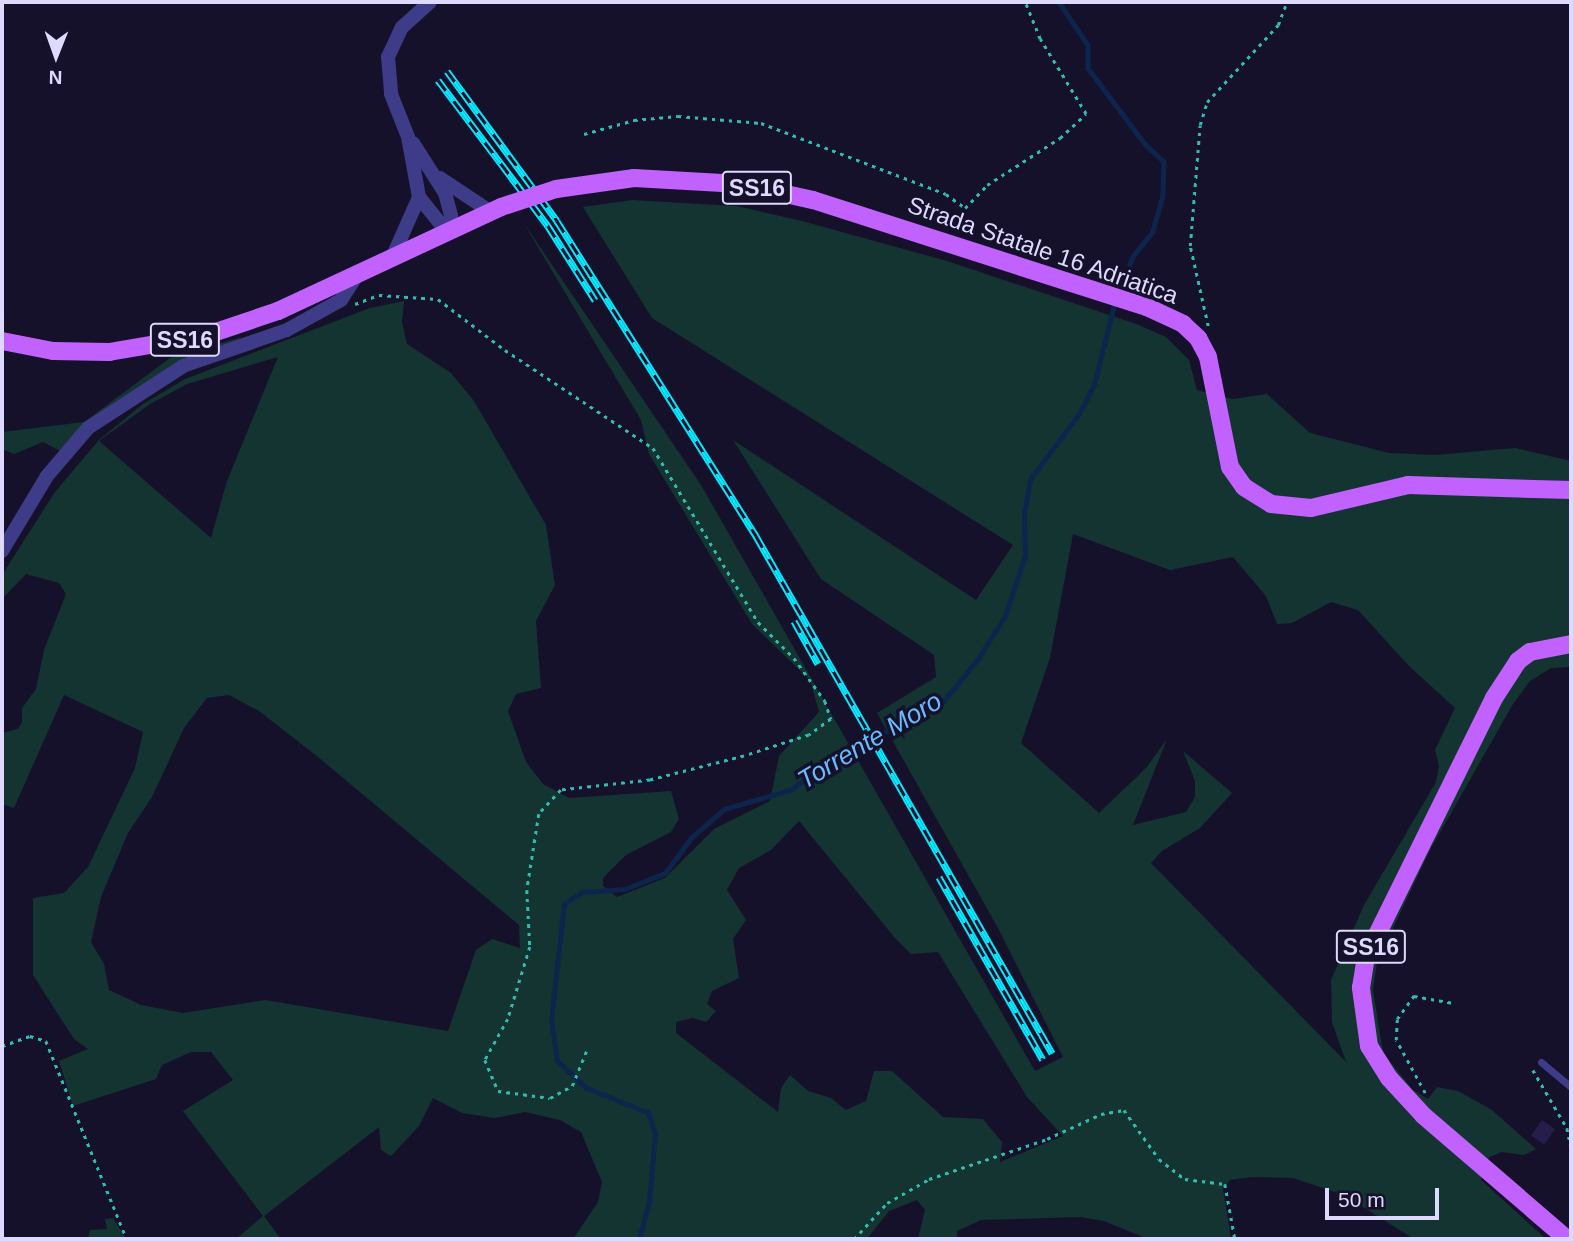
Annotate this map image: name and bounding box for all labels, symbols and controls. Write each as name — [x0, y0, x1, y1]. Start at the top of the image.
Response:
north arrow — [21, 21, 91, 91]
text: N — [49, 67, 63, 88]
road number: SS16 — [720, 168, 794, 208]
street label: Strada Statale 16 Adriatica — [903, 190, 1183, 310]
road number: SS16 — [148, 320, 222, 360]
water label: Torrente Moro — [792, 686, 948, 796]
road number: SS16 — [1334, 928, 1408, 966]
scale bar — [1328, 1174, 1442, 1218]
text: 50 m — [1338, 1188, 1385, 1211]

